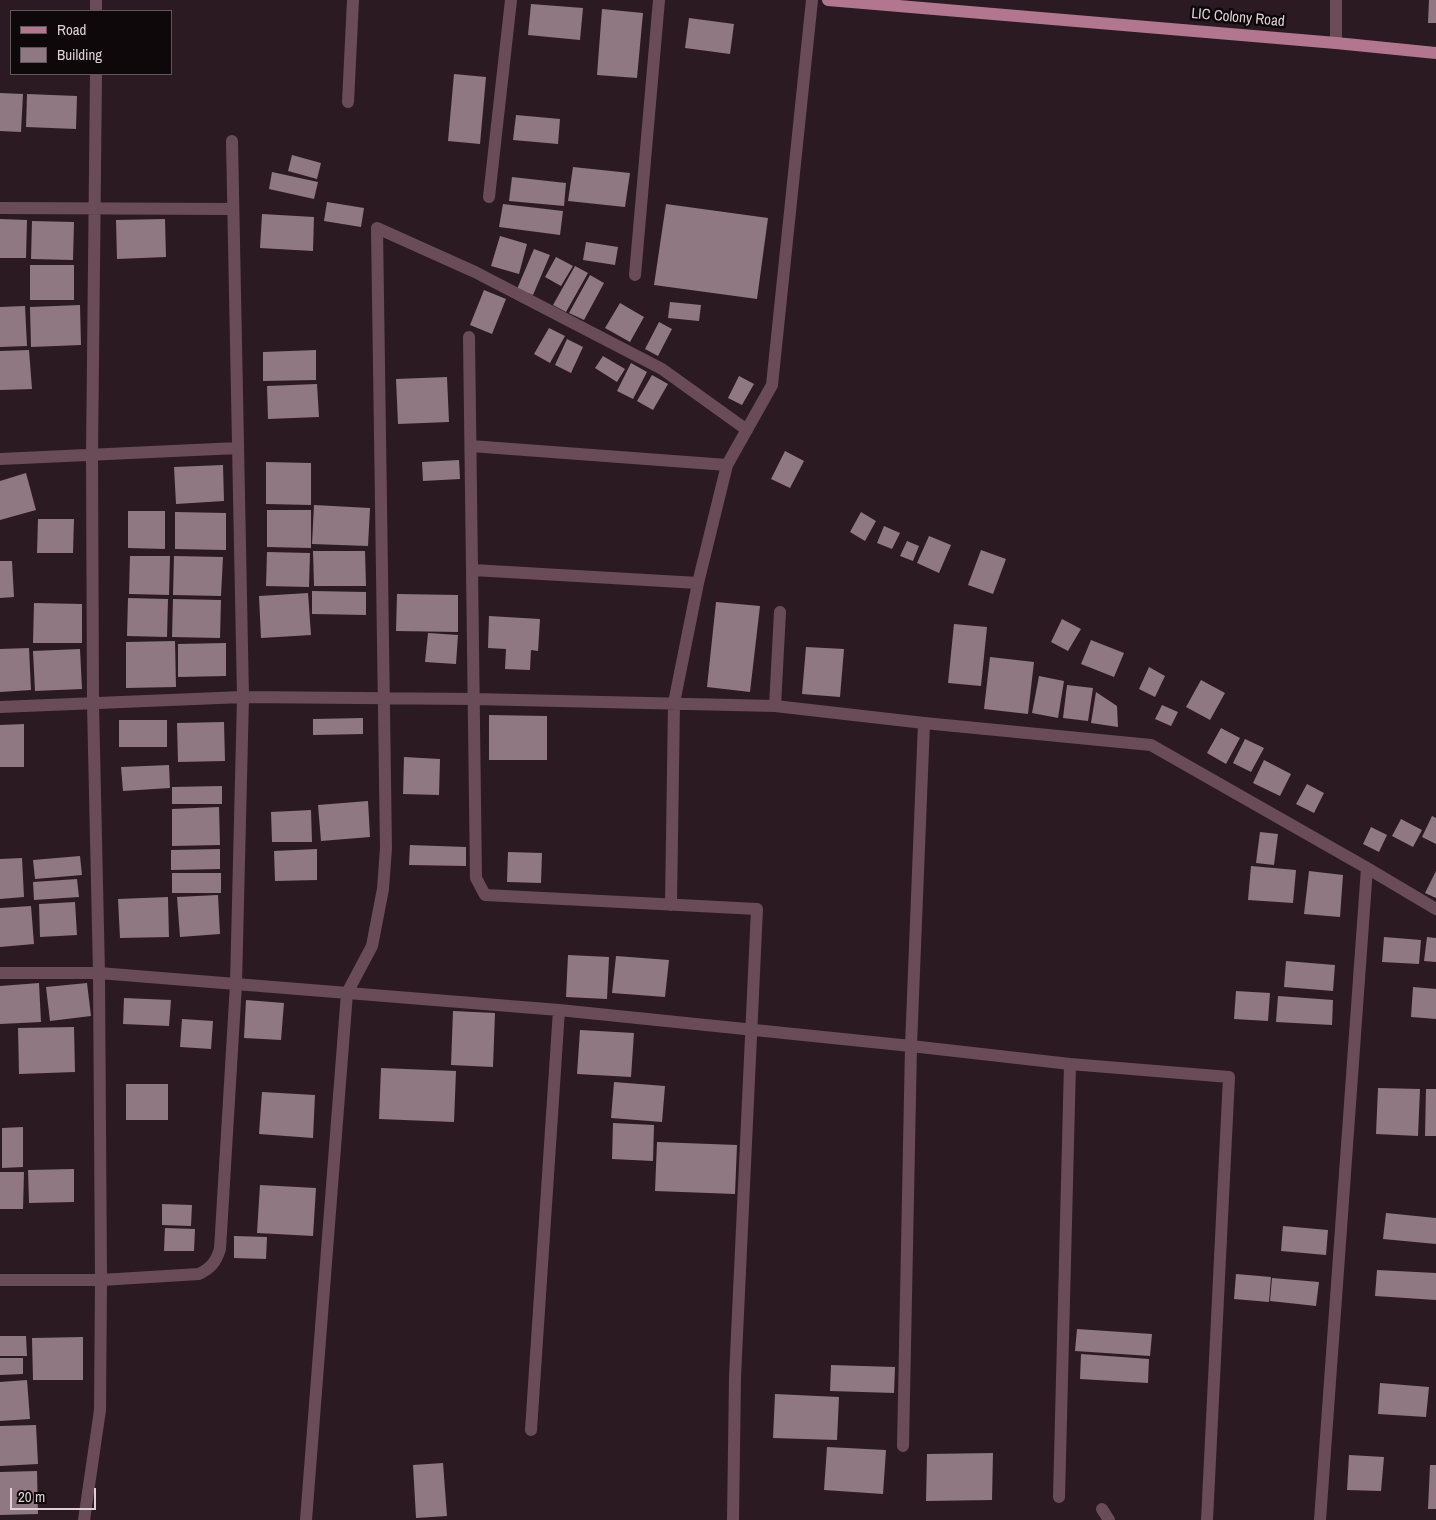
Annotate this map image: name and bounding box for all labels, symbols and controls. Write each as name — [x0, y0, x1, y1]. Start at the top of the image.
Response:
street label: LIC Colony Road — [1191, 5, 1285, 31]
legend — [10, 10, 172, 75]
text: Road — [57, 19, 86, 40]
text: Building — [57, 44, 102, 65]
scale bar — [12, 1478, 99, 1510]
text: 20 m — [18, 1486, 45, 1507]

